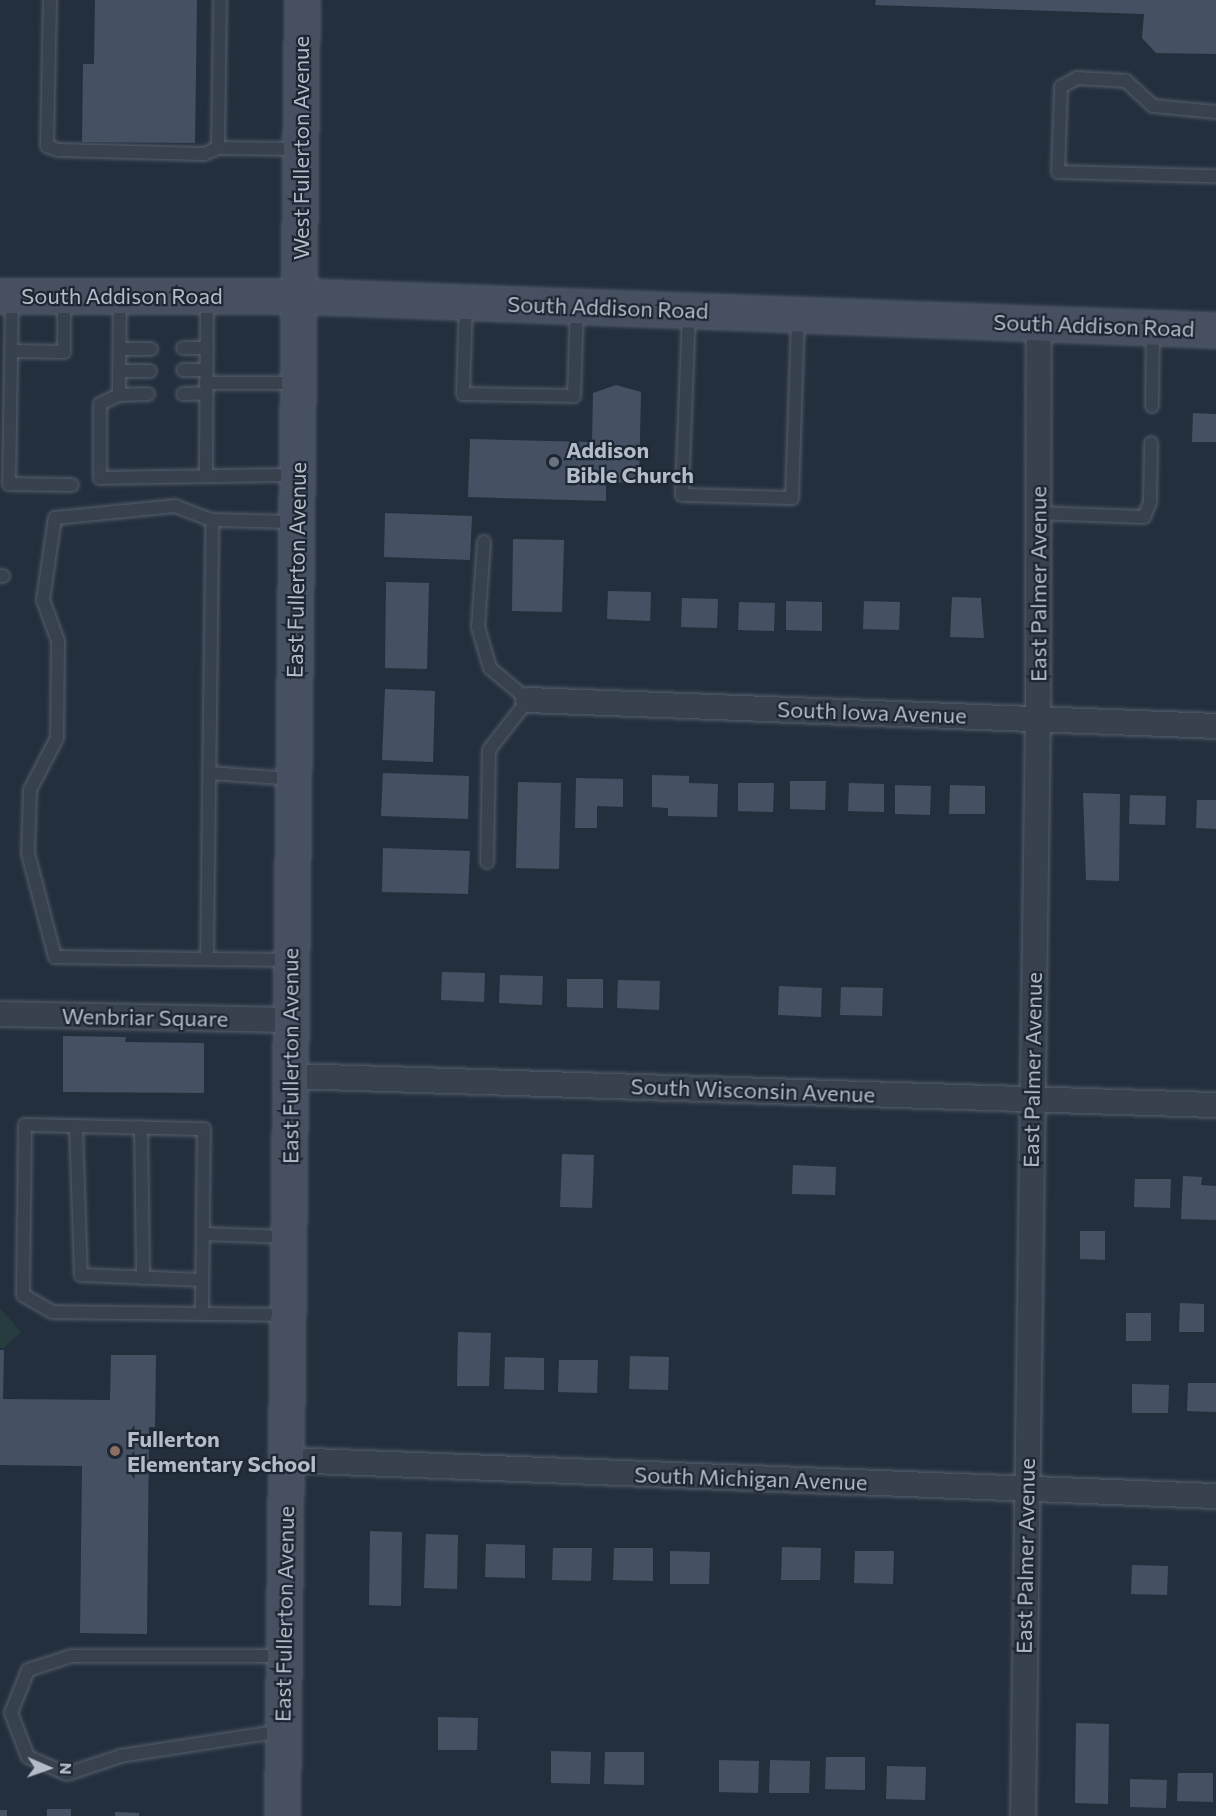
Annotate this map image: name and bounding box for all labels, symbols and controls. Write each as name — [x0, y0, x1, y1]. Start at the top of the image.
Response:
street label: West Fullerton Avenue — [288, 36, 314, 260]
street label: South Addison Road — [21, 283, 223, 309]
street label: South Addison Road — [507, 290, 709, 324]
street label: South Addison Road — [993, 308, 1195, 342]
place label: Addison Bible Church — [566, 436, 694, 488]
marker: Addison Bible Church — [547, 455, 561, 469]
street label: East Fullerton Avenue — [281, 462, 311, 678]
street label: East Palmer Avenue — [1025, 486, 1051, 682]
street label: South Iowa Avenue — [777, 696, 967, 728]
street label: East Fullerton Avenue — [277, 948, 303, 1164]
street label: East Palmer Avenue — [1017, 972, 1047, 1168]
street label: Wenbriar Square — [61, 1002, 229, 1032]
street label: South Wisconsin Avenue — [630, 1073, 876, 1107]
place label: Fullerton Elementary School — [127, 1425, 316, 1476]
marker: Fullerton Elementary School — [108, 1444, 122, 1458]
street label: East Palmer Avenue — [1010, 1458, 1040, 1654]
street label: South Michigan Avenue — [634, 1461, 868, 1495]
street label: East Fullerton Avenue — [269, 1506, 299, 1722]
north arrow — [18, 1738, 78, 1798]
text: N — [57, 1762, 76, 1775]

